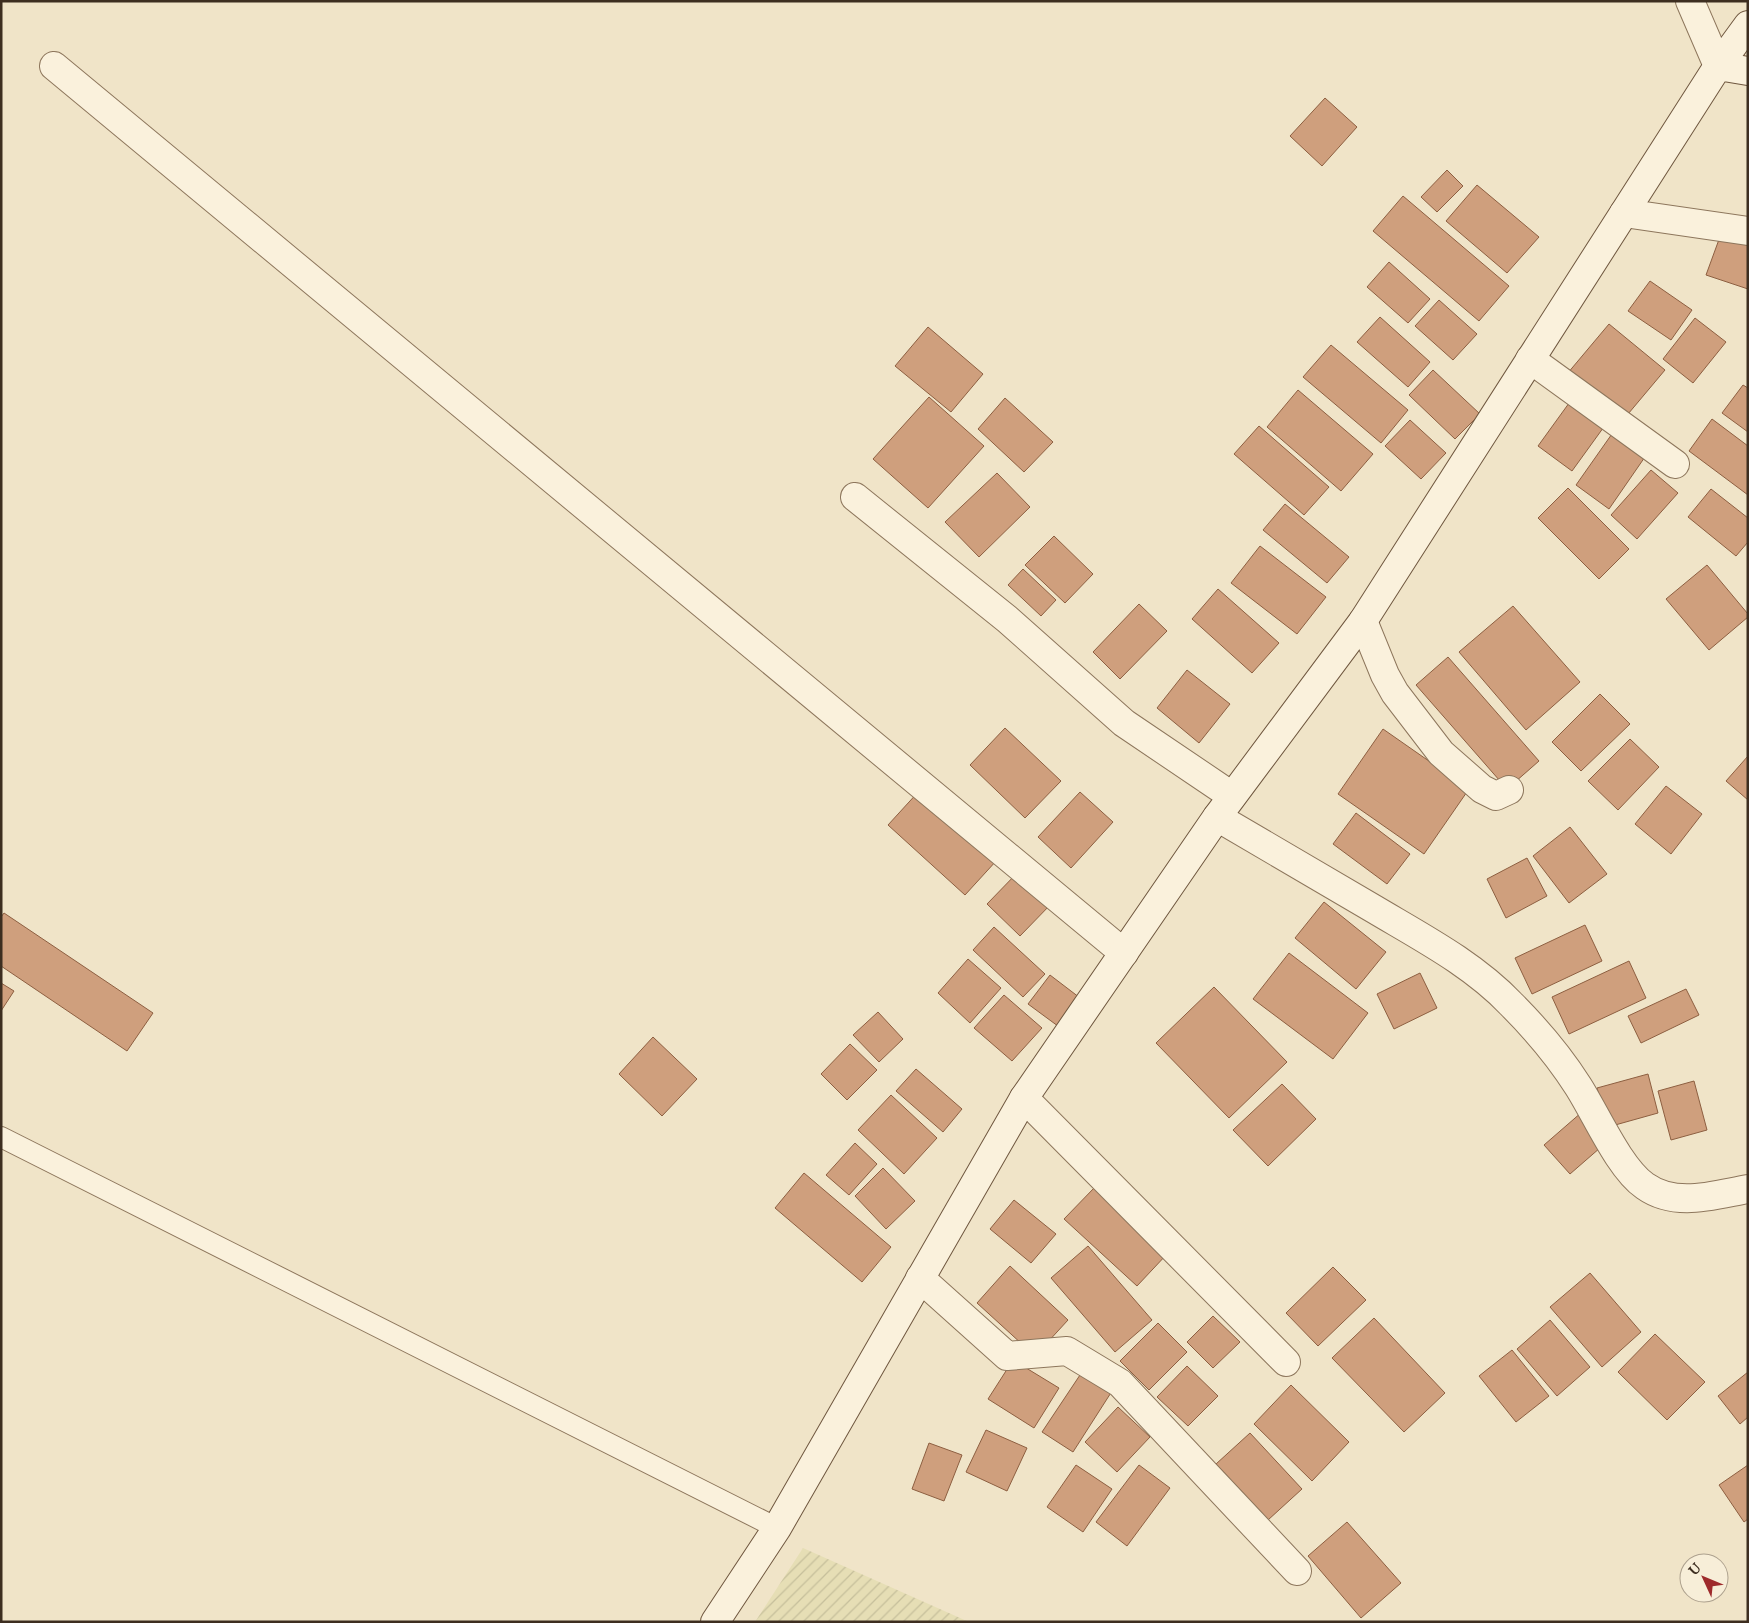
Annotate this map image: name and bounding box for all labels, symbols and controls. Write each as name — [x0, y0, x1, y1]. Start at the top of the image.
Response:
north arrow — [1679, 1553, 1729, 1603]
text: U — [1684, 1559, 1705, 1579]

